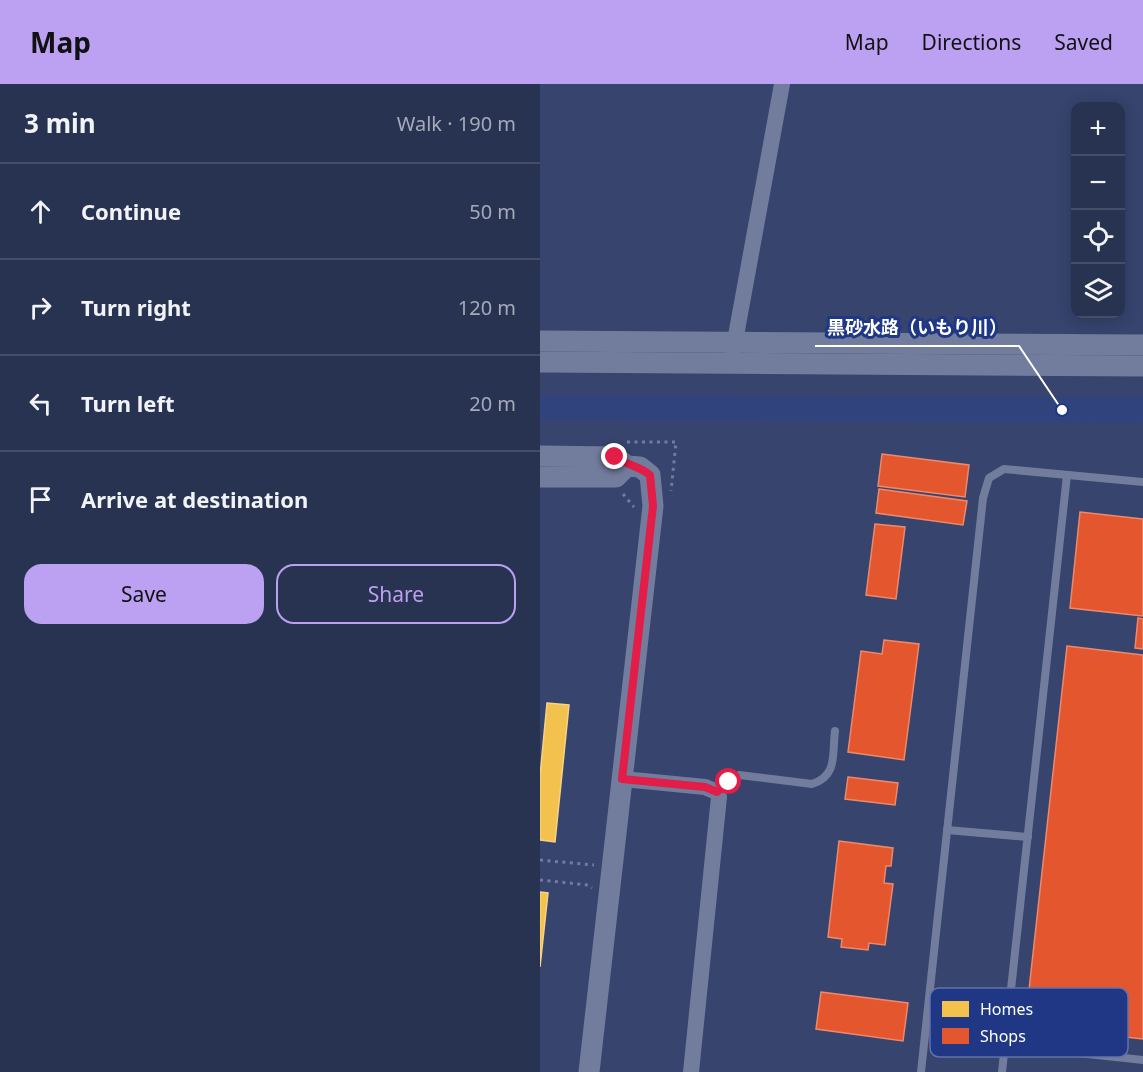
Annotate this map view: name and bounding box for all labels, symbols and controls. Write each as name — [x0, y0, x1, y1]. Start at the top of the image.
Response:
text: Map — [30, 23, 91, 61]
text: Map — [845, 28, 889, 56]
text: Directions — [922, 28, 1021, 56]
text: Saved — [1054, 28, 1113, 56]
map controls — [1071, 102, 1125, 318]
button: + — [1071, 102, 1125, 156]
text: 3 min — [24, 105, 96, 141]
text: Walk · 190 m — [397, 110, 516, 137]
button: − — [1071, 156, 1125, 210]
icon: ahead — [24, 195, 57, 228]
text: Continue — [81, 196, 181, 226]
text: 50 m — [469, 198, 516, 225]
button: locate — [1071, 210, 1125, 264]
button: layers — [1071, 264, 1125, 318]
icon: right — [24, 291, 57, 324]
text: Turn right — [81, 292, 191, 322]
text: 120 m — [458, 294, 516, 321]
callout: 黒砂水路（いもり川） — [815, 310, 1019, 346]
text: 黒砂水路（いもり川） — [827, 315, 1007, 339]
icon: left — [24, 387, 57, 420]
text: Turn left — [81, 388, 175, 418]
text: 20 m — [469, 390, 516, 417]
route end — [601, 443, 627, 469]
icon: arrive — [24, 483, 57, 516]
text: Arrive at destination — [81, 484, 308, 514]
button: Save — [24, 564, 264, 624]
button: Share — [276, 564, 516, 624]
route start — [715, 768, 741, 794]
legend — [930, 988, 1128, 1057]
text: Homes — [980, 998, 1033, 1020]
text: Shops — [980, 1025, 1026, 1047]

